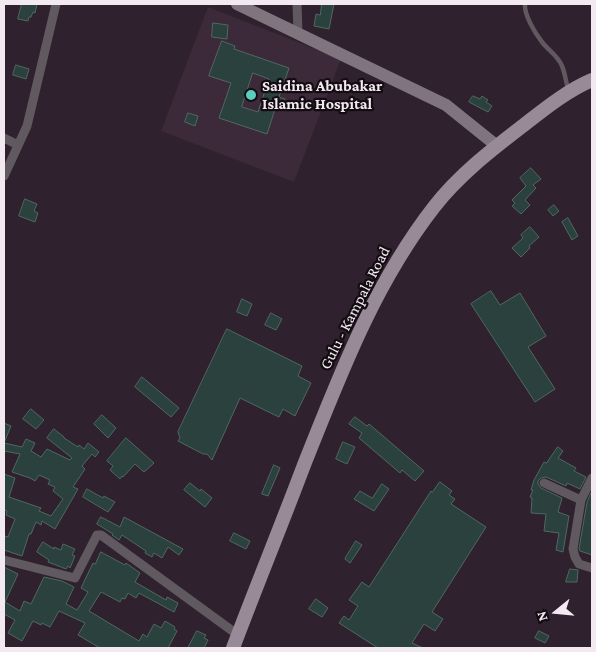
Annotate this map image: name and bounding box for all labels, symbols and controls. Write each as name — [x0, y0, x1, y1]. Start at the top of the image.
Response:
place label: Saidina Abubakar Islamic Hospital — [262, 76, 382, 114]
marker: Saidina Abubakar Islamic Hospital — [244, 88, 258, 102]
street label: Gulu - Kampala Road — [316, 243, 394, 373]
north arrow — [531, 587, 581, 637]
text: N — [533, 609, 551, 623]

